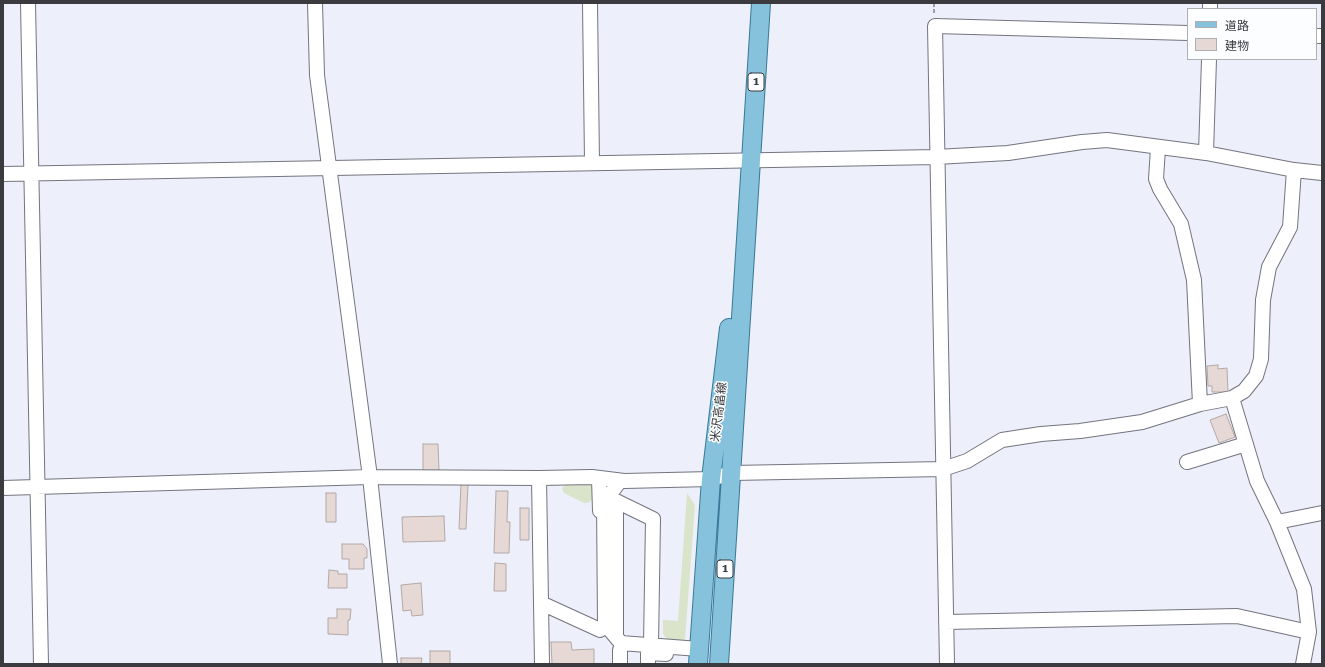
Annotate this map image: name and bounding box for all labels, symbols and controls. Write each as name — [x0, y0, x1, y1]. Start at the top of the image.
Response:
legend — [1187, 8, 1317, 60]
text: 道路 — [1225, 19, 1249, 33]
text: 建物 — [1225, 39, 1249, 53]
road number: 1 — [748, 73, 764, 91]
street label: 米沢高畠線 — [708, 381, 730, 443]
road number: 1 — [717, 560, 733, 578]

